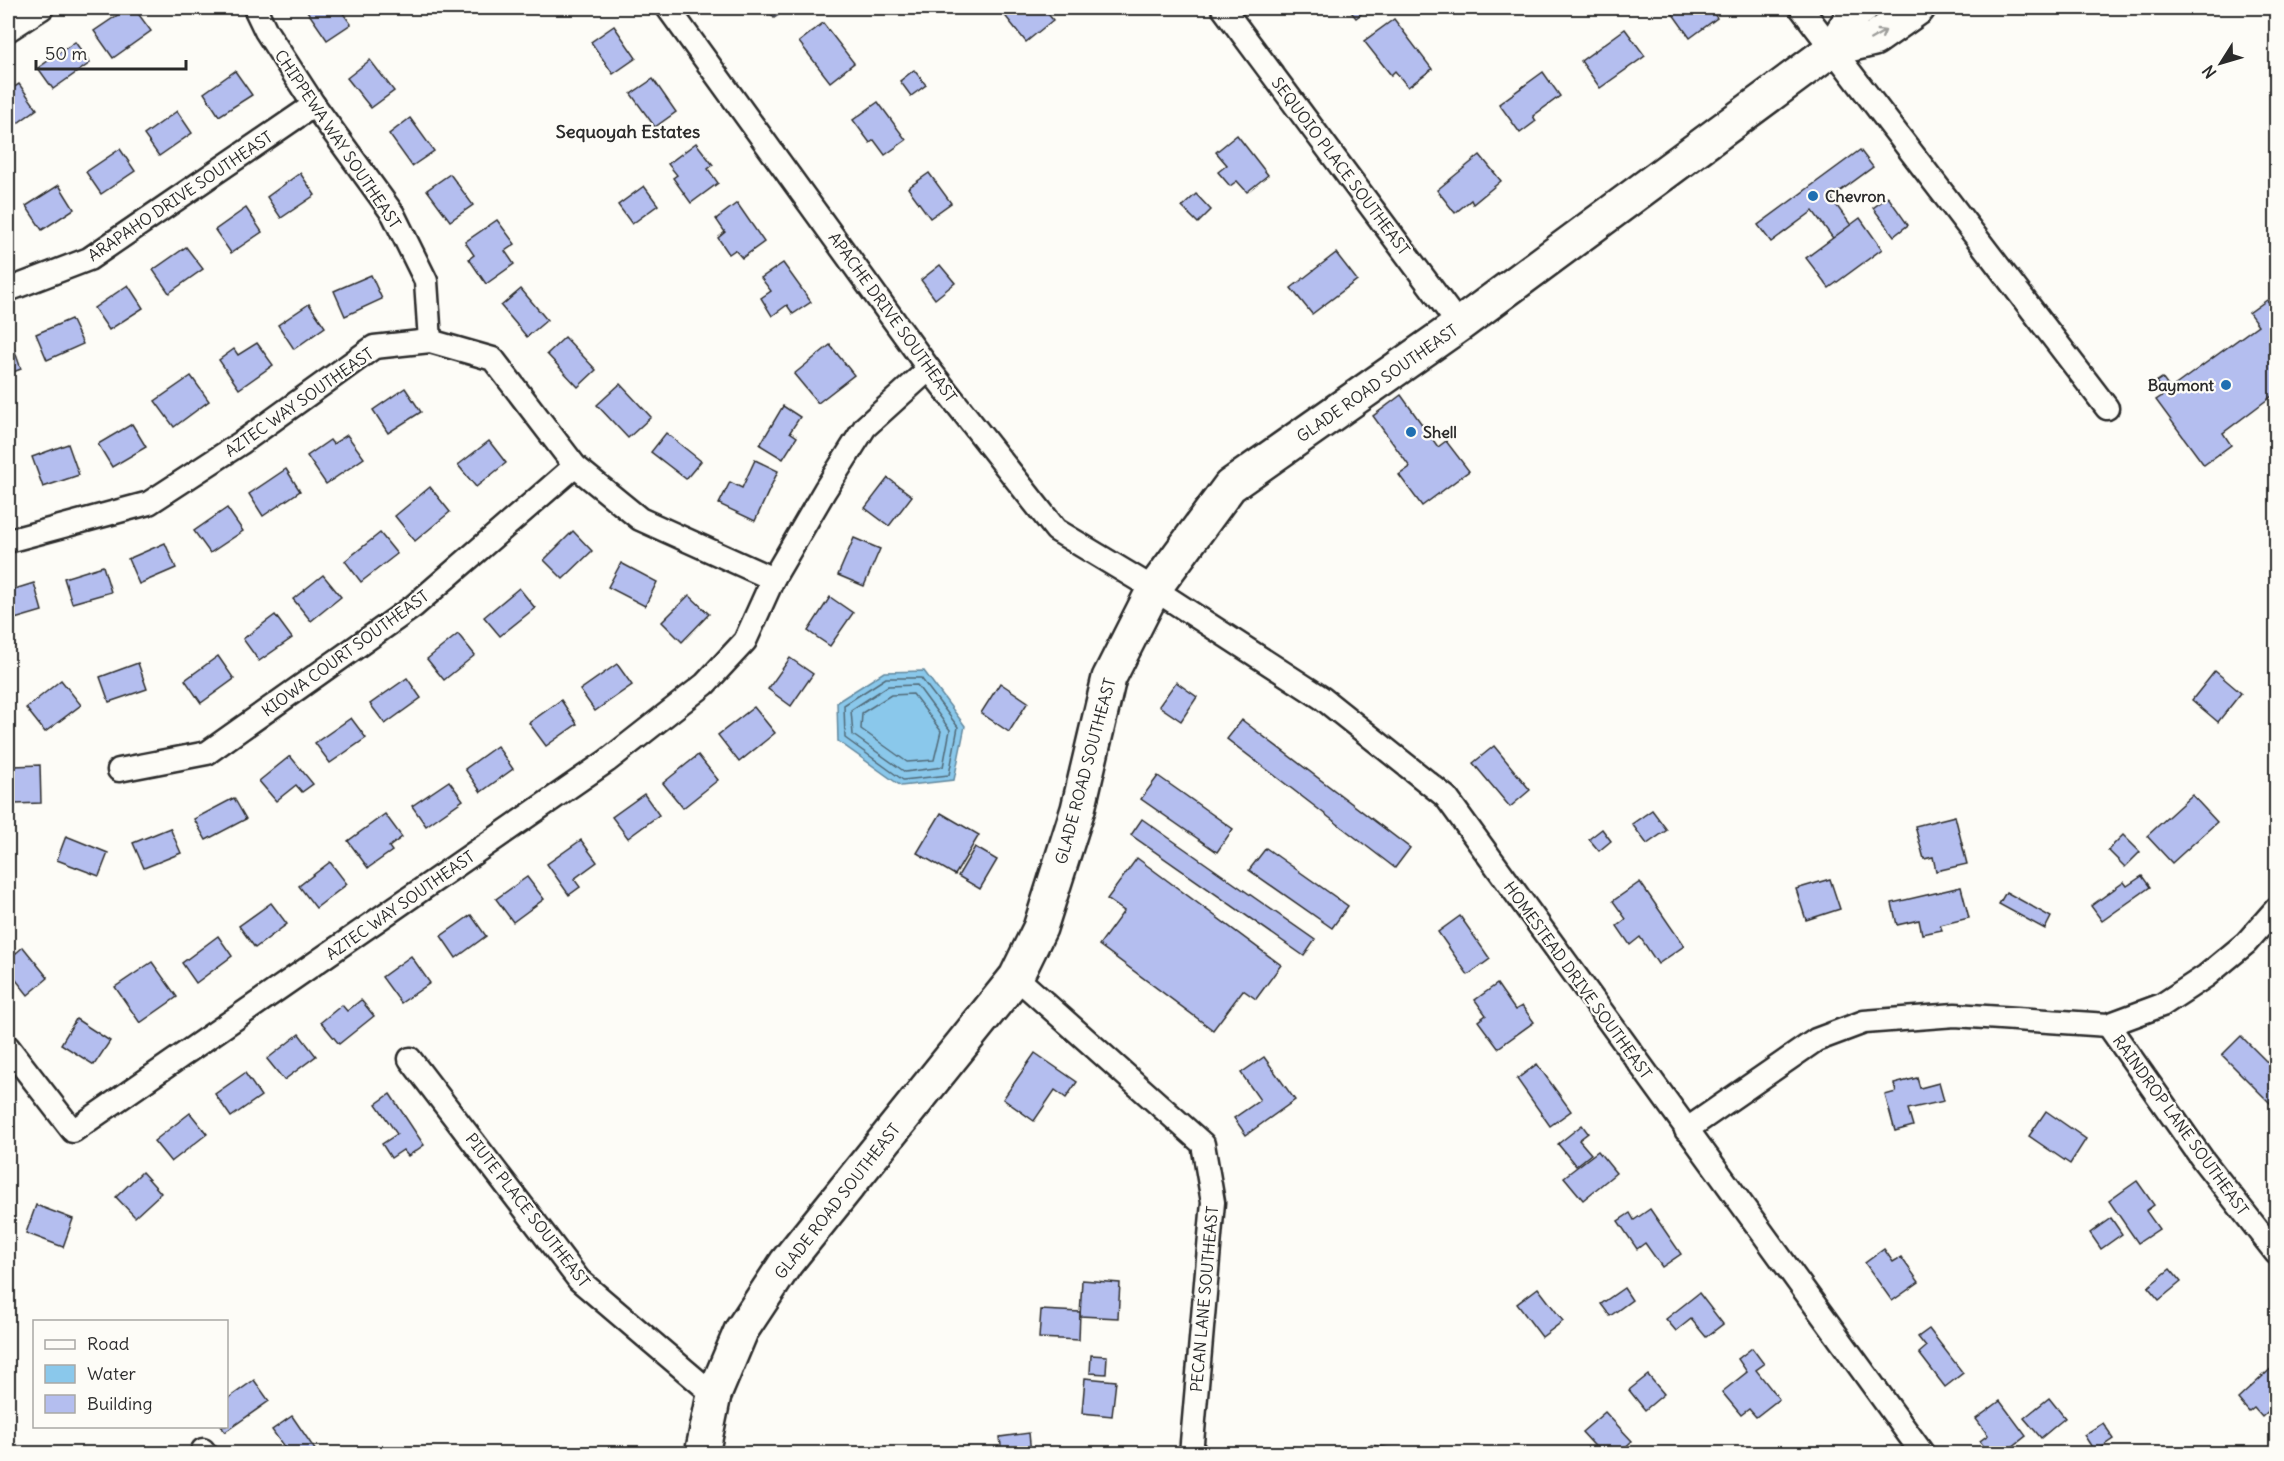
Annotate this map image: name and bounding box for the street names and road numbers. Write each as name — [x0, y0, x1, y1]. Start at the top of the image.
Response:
street label: CHIPPEWA WAY SOUTHEAST — [271, 46, 405, 232]
street label: SEQUOIO PLACE SOUTHEAST — [1268, 73, 1414, 259]
street label: ARAPAHO DRIVE SOUTHEAST — [84, 127, 276, 265]
street label: APACHE DRIVE SOUTHEAST — [825, 228, 961, 406]
street label: GLADE ROAD SOUTHEAST — [1293, 320, 1461, 446]
street label: AZTEC WAY SOUTHEAST — [221, 343, 377, 461]
street label: KIOWA COURT SOUTHEAST — [258, 586, 432, 720]
street label: GLADE ROAD SOUTHEAST — [1050, 676, 1120, 866]
street label: AZTEC WAY SOUTHEAST — [322, 846, 478, 964]
street label: HOMESTEAD DRIVE SOUTHEAST — [1500, 877, 1656, 1083]
street label: RAINDROP LANE SOUTHEAST — [2109, 1031, 2253, 1219]
street label: GLADE ROAD SOUTHEAST — [770, 1119, 904, 1283]
street label: PIUTE PLACE SOUTHEAST — [462, 1129, 594, 1291]
street label: PECAN LANE SOUTHEAST — [1186, 1205, 1222, 1393]

